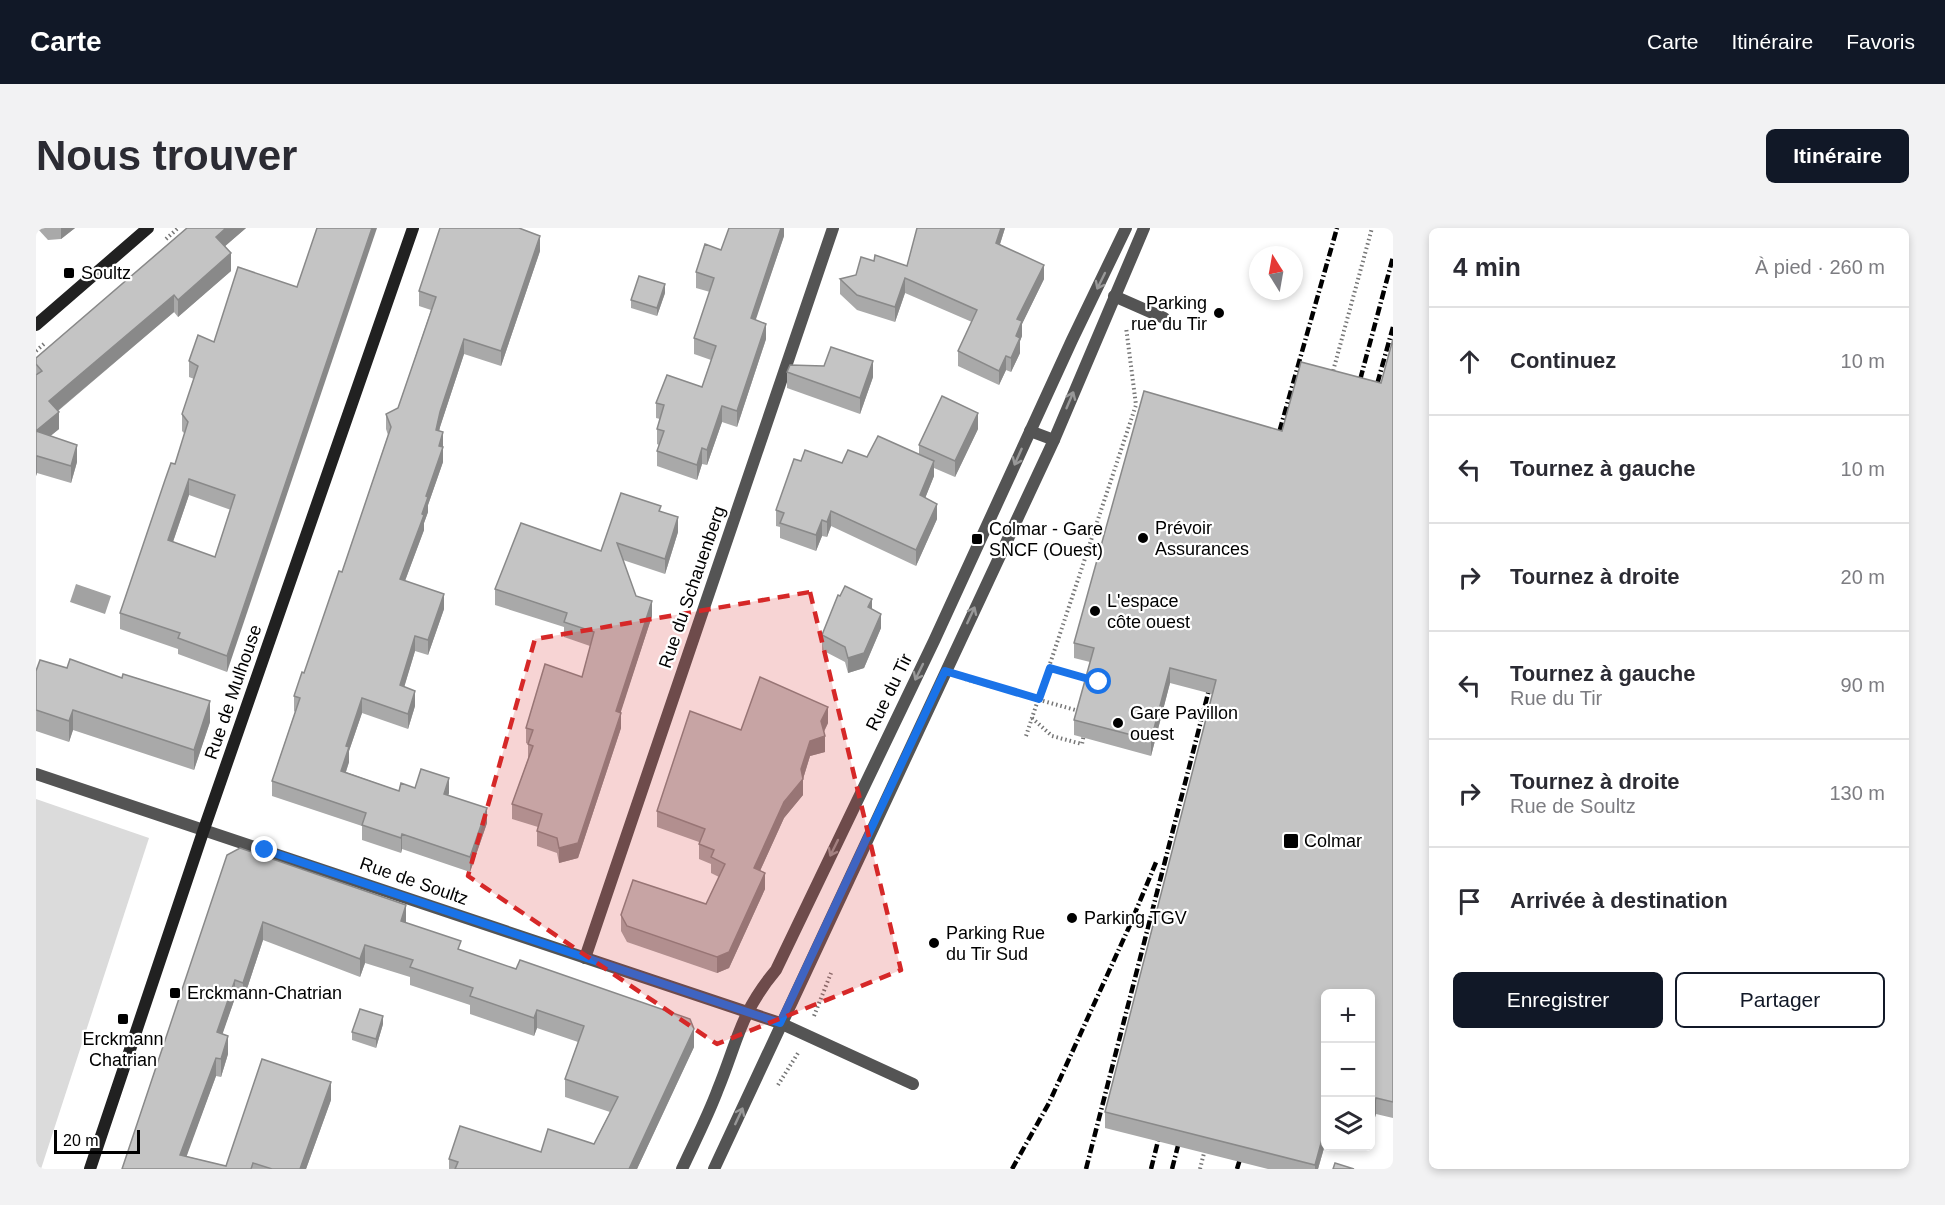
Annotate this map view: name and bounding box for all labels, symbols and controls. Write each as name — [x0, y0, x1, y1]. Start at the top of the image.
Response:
text: Carte — [30, 26, 102, 57]
text: Carte — [1647, 30, 1698, 53]
text: Itinéraire — [1731, 30, 1813, 53]
text: Favoris — [1846, 30, 1915, 53]
button: Itinéraire — [1766, 129, 1909, 183]
text: Nous trouver — [36, 132, 297, 179]
north arrow — [1249, 246, 1303, 300]
text: 4 min — [1453, 252, 1521, 282]
text: À pied · 260 m — [1755, 256, 1885, 278]
place label: Soultz — [81, 263, 131, 283]
marker: Soultz — [62, 266, 76, 280]
one-way arrow — [1094, 271, 1106, 289]
place label: Parking rue du Tir — [1131, 293, 1207, 334]
marker: Parking rue du Tir — [1212, 306, 1226, 320]
icon: ahead — [1453, 345, 1486, 378]
text: Continuez — [1510, 348, 1616, 373]
text: 10 m — [1841, 350, 1885, 372]
one-way arrow — [1065, 391, 1076, 410]
one-way arrow — [1012, 448, 1024, 466]
icon: left — [1453, 453, 1486, 486]
text: Tournez à gauche — [1510, 456, 1695, 481]
text: 10 m — [1841, 458, 1885, 480]
street label: Rue du Schauenberg — [655, 503, 729, 671]
place label: Prévoir Assurances — [1155, 518, 1249, 559]
place label: Colmar - Gare SNCF (Ouest) — [989, 519, 1103, 560]
marker: Prévoir Assurances — [1136, 531, 1150, 545]
marker: Colmar - Gare SNCF (Ouest) — [970, 532, 984, 546]
icon: right — [1453, 561, 1486, 594]
text: Tournez à droite — [1510, 564, 1680, 589]
text: 20 m — [1841, 566, 1885, 588]
place label: L'espace côte ouest — [1107, 591, 1190, 632]
marker: L'espace côte ouest — [1088, 604, 1102, 618]
one-way arrow — [965, 607, 977, 625]
street label: Rue de Mulhouse — [201, 622, 265, 762]
street label: Rue du Tir — [862, 650, 916, 734]
text: Tournez à gauche — [1510, 661, 1695, 686]
one-way arrow — [912, 663, 924, 681]
route start — [1085, 668, 1111, 694]
icon: left — [1453, 669, 1486, 702]
text: 90 m — [1841, 674, 1885, 696]
text: Rue du Tir — [1510, 687, 1602, 709]
place label: Gare Pavillon ouest — [1130, 703, 1238, 744]
marker: Gare Pavillon ouest — [1111, 716, 1125, 730]
text: Tournez à droite — [1510, 769, 1680, 794]
icon: right — [1453, 777, 1486, 810]
text: 130 m — [1829, 782, 1885, 804]
text: Rue de Soultz — [1510, 795, 1636, 817]
place label: Colmar — [1304, 831, 1362, 851]
marker: Colmar — [1282, 832, 1300, 850]
route end — [251, 836, 277, 862]
one-way arrow — [828, 839, 840, 857]
street label: Rue de Soultz — [357, 853, 471, 909]
icon: arrive — [1453, 885, 1486, 918]
text: Arrivée à destination — [1510, 888, 1728, 913]
place label: Parking TGV — [1084, 908, 1187, 928]
marker: Parking TGV — [1065, 911, 1079, 925]
place label: Parking Rue du Tir Sud — [946, 923, 1045, 964]
marker: Parking Rue du Tir Sud — [927, 936, 941, 950]
button: Enregistrer — [1453, 972, 1663, 1028]
button: Partager — [1675, 972, 1885, 1028]
place label: Erckmann-Chatrian — [187, 983, 342, 1003]
marker: Erckmann-Chatrian — [168, 986, 182, 1000]
map controls — [1321, 989, 1375, 1151]
button: + — [1321, 989, 1375, 1043]
marker: Erckmann Chatrian — [116, 1012, 130, 1026]
place label: Erckmann Chatrian — [82, 1029, 164, 1070]
button: − — [1321, 1043, 1375, 1097]
button: layers — [1321, 1097, 1375, 1151]
one-way arrow — [733, 1107, 745, 1125]
scale bar — [54, 1127, 140, 1154]
text: 20 m — [63, 1132, 99, 1149]

